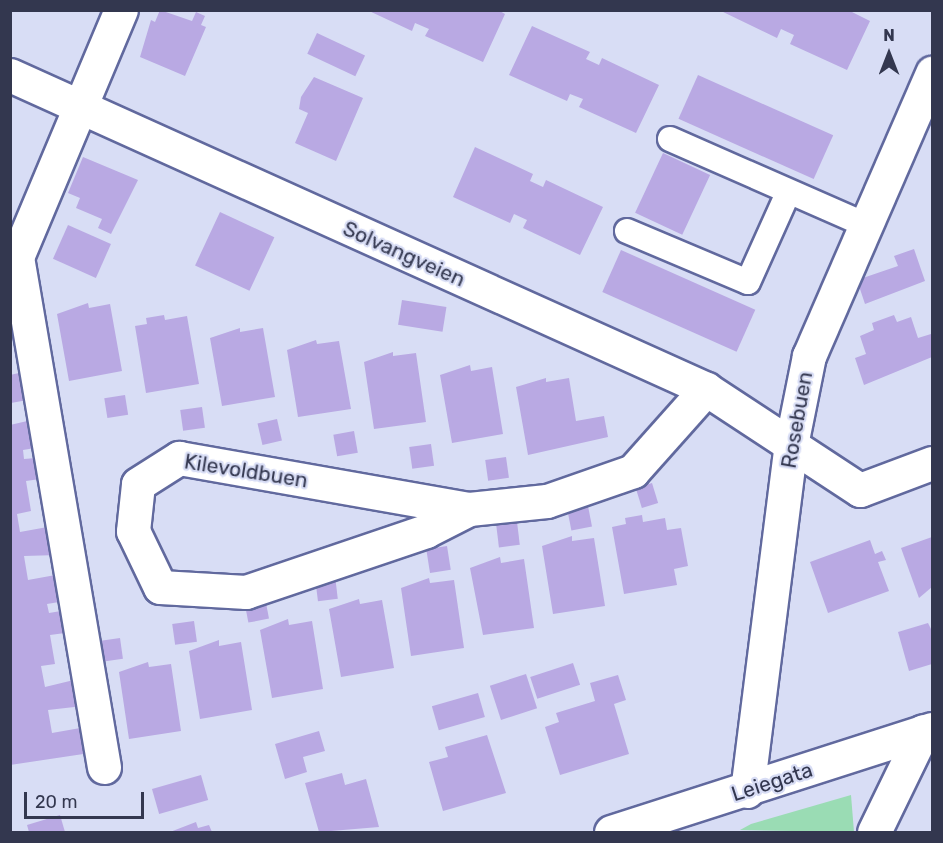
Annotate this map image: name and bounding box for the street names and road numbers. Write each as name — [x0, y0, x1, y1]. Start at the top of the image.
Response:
street label: Solvangveien — [339, 216, 469, 292]
street label: Rosebuen — [776, 370, 818, 470]
street label: Kilevoldbuen — [182, 449, 310, 493]
street label: Leiegata — [728, 757, 816, 807]

